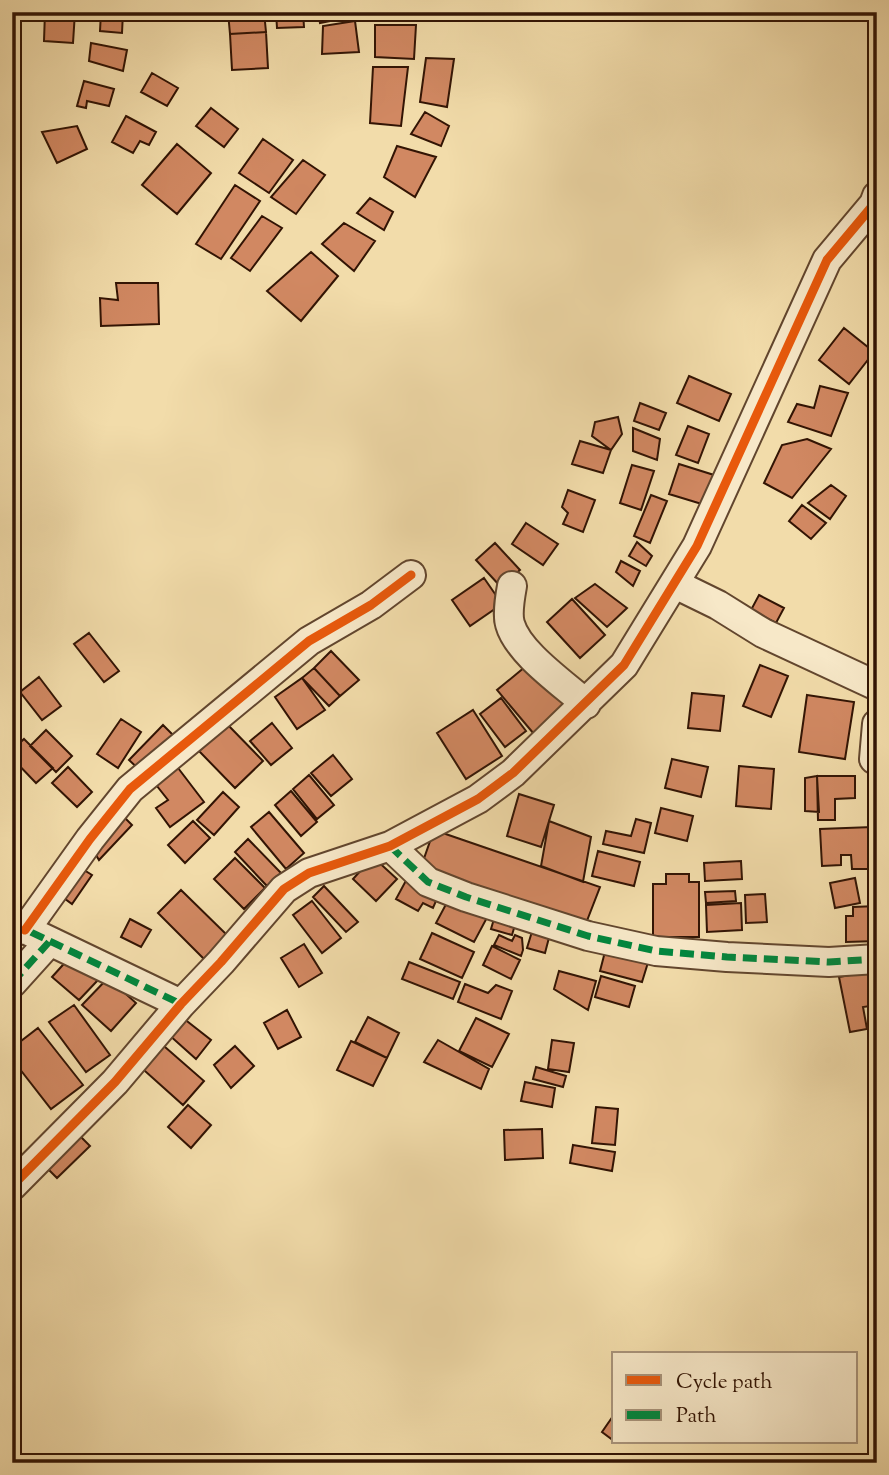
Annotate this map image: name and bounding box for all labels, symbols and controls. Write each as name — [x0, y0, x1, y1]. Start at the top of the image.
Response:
legend — [612, 1352, 858, 1444]
text: Cycle path — [676, 1368, 773, 1398]
text: Path — [676, 1402, 717, 1432]

